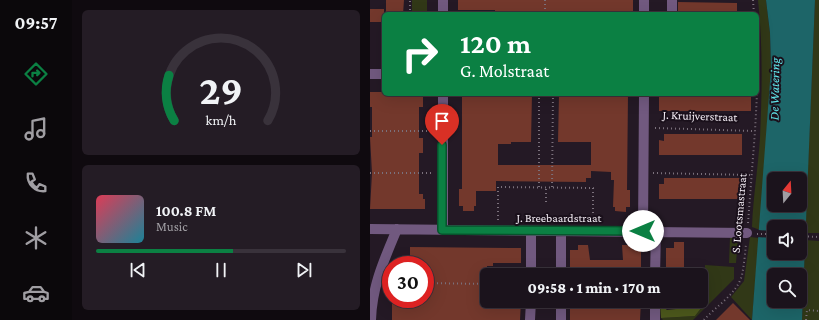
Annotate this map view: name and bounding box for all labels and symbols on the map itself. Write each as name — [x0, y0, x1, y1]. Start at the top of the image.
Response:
water label: De Watering — [766, 56, 783, 120]
pin — [425, 104, 459, 145]
street label: J. Kruijverstraat — [661, 108, 739, 124]
street label: S. Lootsmastraat — [729, 172, 750, 253]
north arrow — [767, 172, 807, 212]
position arrow — [622, 210, 664, 252]
street label: J. Breebaardstraat — [516, 211, 603, 225]
speed limit sign: 30 — [382, 256, 434, 308]

